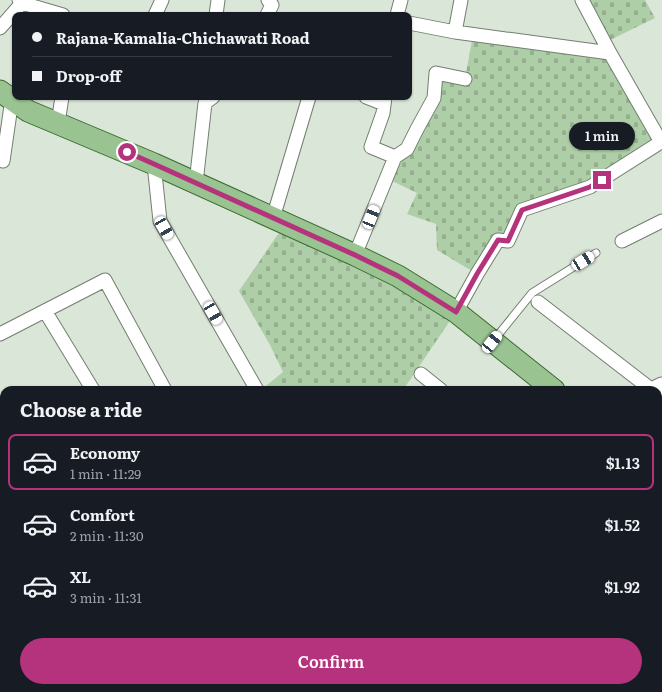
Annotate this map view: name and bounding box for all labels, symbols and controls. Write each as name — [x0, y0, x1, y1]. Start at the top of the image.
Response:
text: Rajana-Kamalia-Chichawati Road — [56, 26, 310, 49]
text: Drop-off — [56, 64, 121, 87]
callout: 1 min — [569, 122, 635, 150]
text: 1 min — [585, 126, 619, 145]
route start — [118, 143, 136, 161]
route end — [593, 171, 611, 189]
car — [361, 204, 381, 230]
car — [153, 215, 175, 241]
car — [570, 250, 596, 272]
car — [202, 300, 224, 326]
car — [480, 329, 504, 355]
text: Choose a ride — [20, 396, 142, 423]
text: Economy — [70, 441, 140, 464]
icon: car — [22, 444, 58, 480]
text: $1.13 — [606, 451, 640, 474]
text: 1 min · 11:29 — [70, 464, 141, 483]
text: Comfort — [70, 503, 135, 526]
icon: car — [22, 506, 58, 542]
text: $1.52 — [604, 513, 640, 536]
text: 2 min · 11:30 — [70, 526, 144, 545]
text: XL — [70, 565, 91, 588]
icon: car — [22, 568, 58, 604]
text: $1.92 — [604, 575, 640, 598]
text: 3 min · 11:31 — [70, 588, 142, 607]
button: Confirm — [20, 638, 642, 684]

